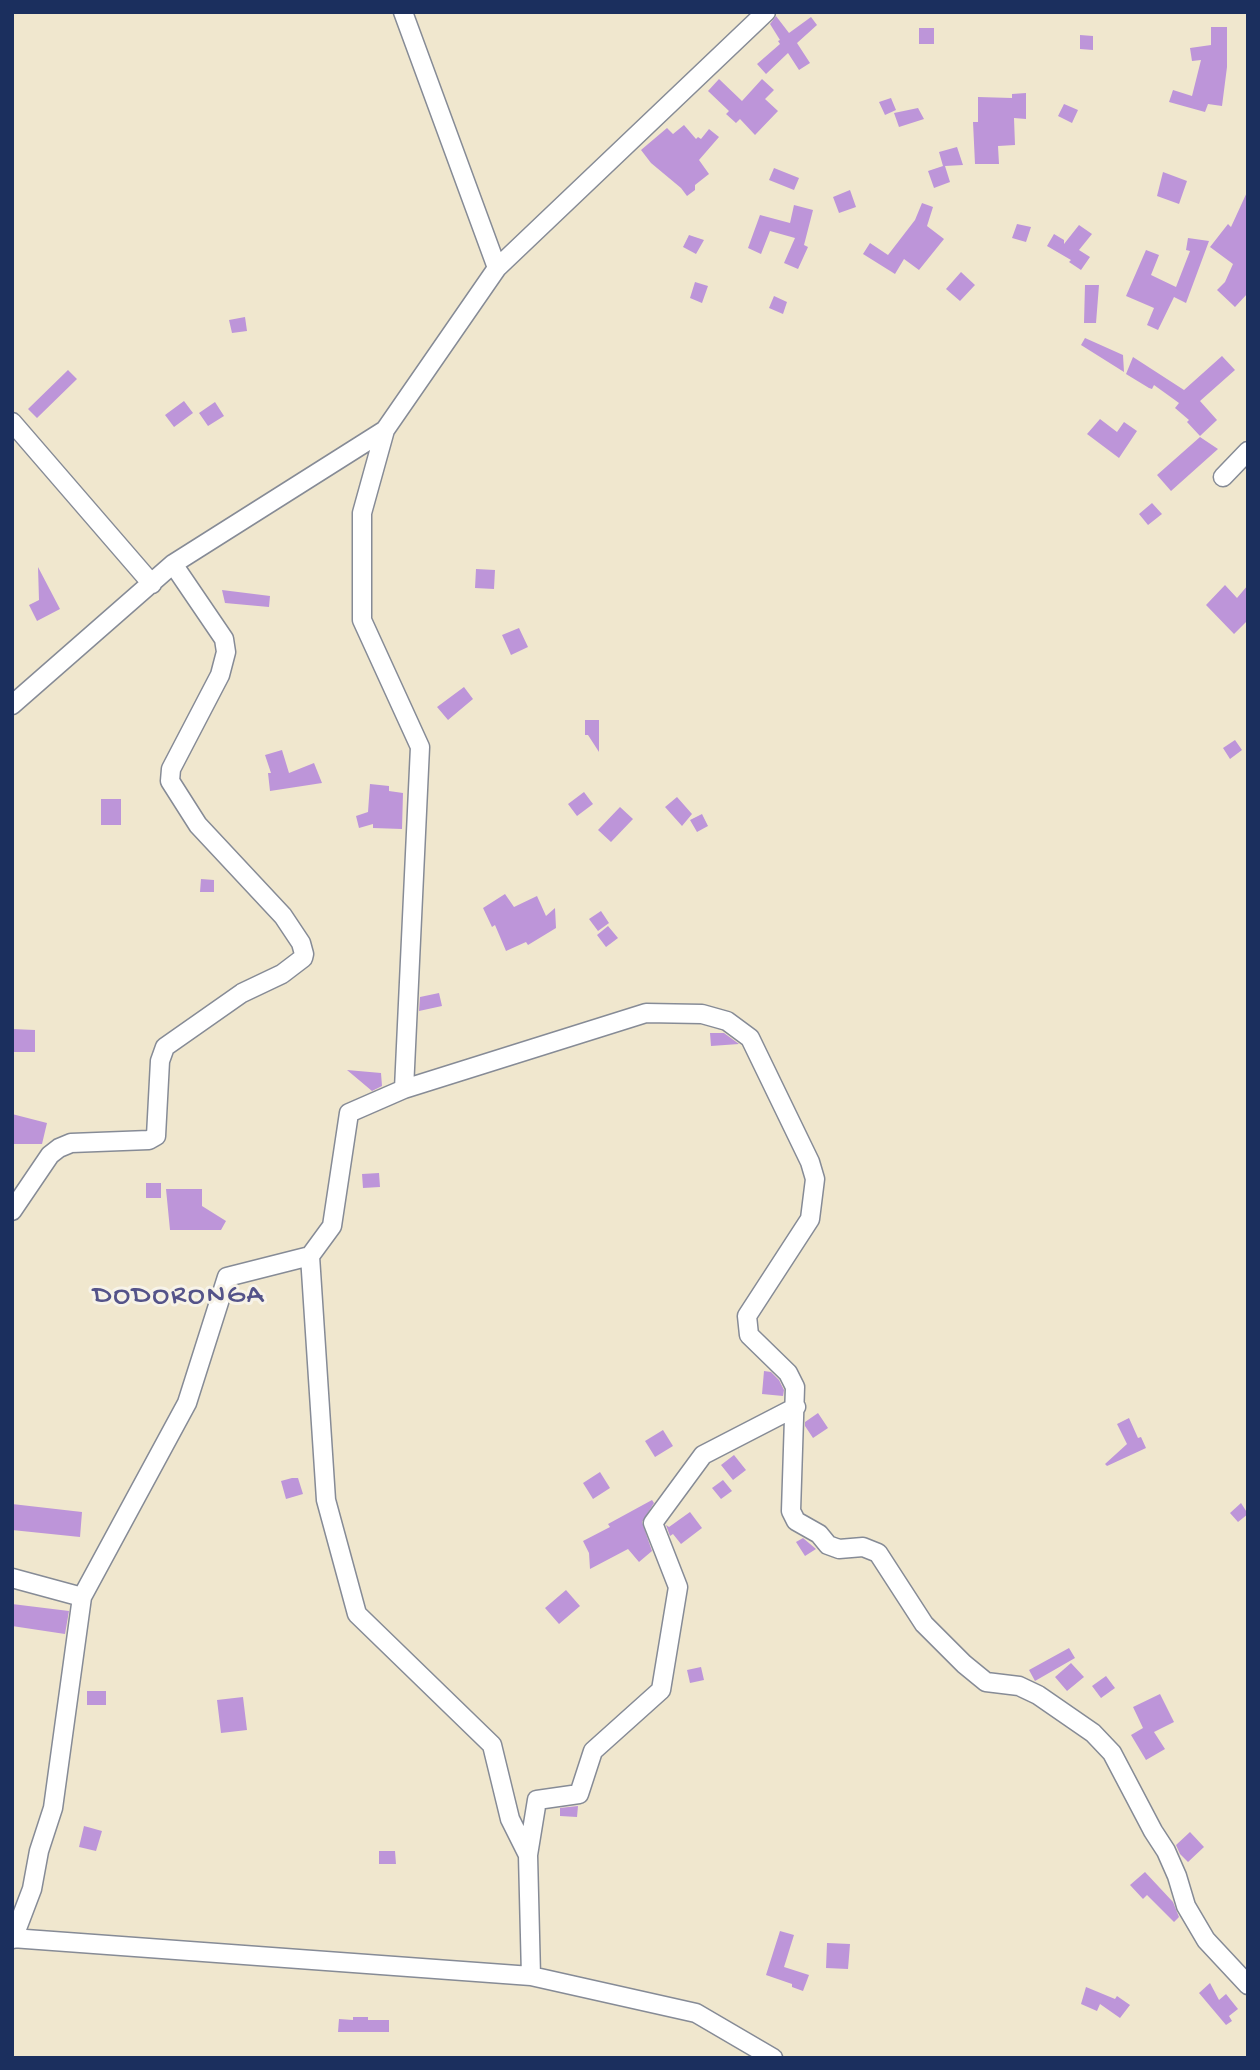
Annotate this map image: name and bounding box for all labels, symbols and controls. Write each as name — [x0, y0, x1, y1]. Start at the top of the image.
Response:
district label: DODORONGA — [94, 1281, 264, 1315]

